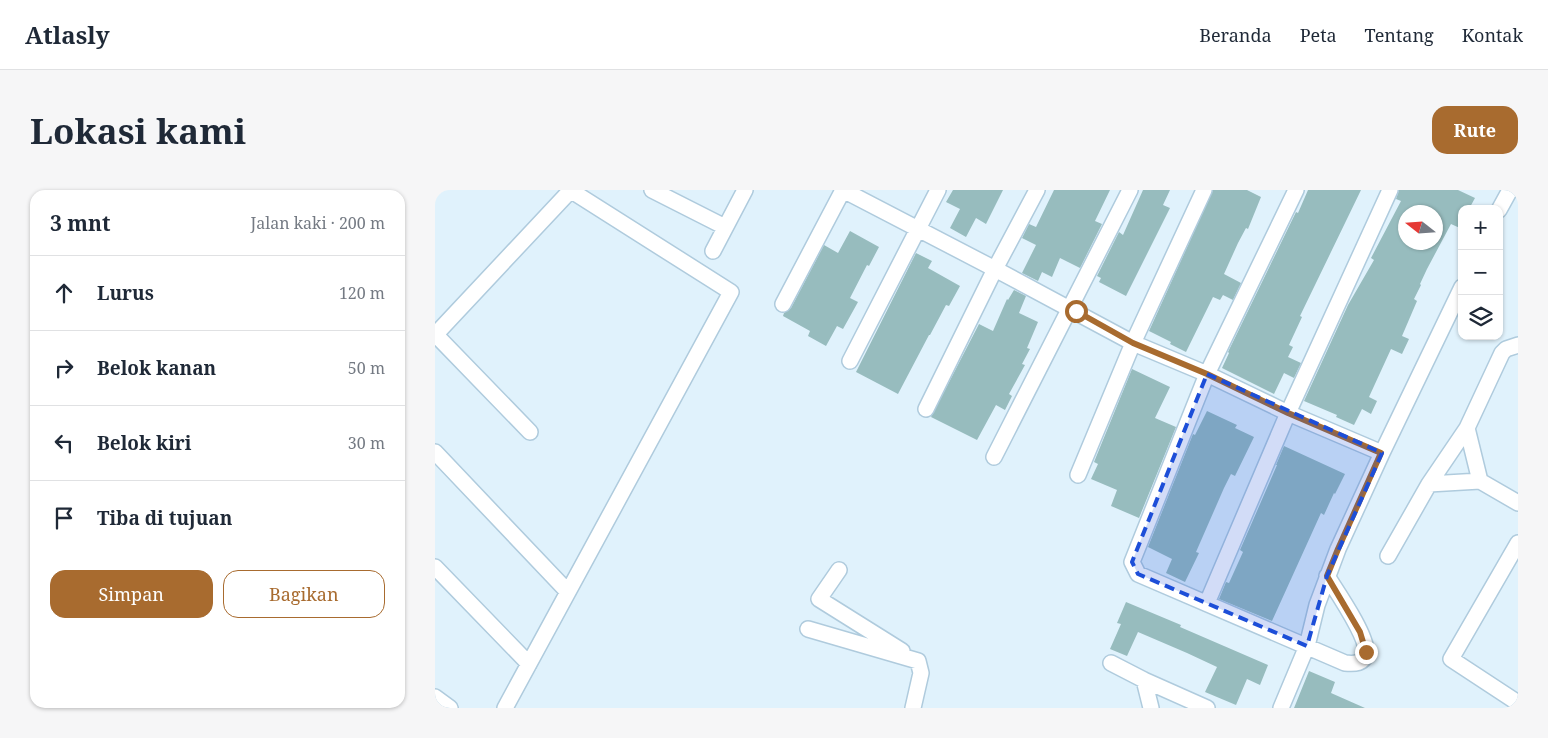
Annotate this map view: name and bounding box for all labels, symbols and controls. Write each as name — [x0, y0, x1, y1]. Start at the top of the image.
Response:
text: Atlasly — [25, 18, 110, 51]
text: Beranda — [1199, 23, 1272, 47]
text: Peta — [1300, 23, 1337, 47]
text: Tentang — [1365, 23, 1434, 47]
text: Kontak — [1462, 23, 1523, 47]
button: Rute — [1432, 106, 1518, 154]
text: Lokasi kami — [30, 107, 246, 154]
north arrow — [1398, 205, 1443, 250]
map controls — [1458, 205, 1503, 340]
button: + — [1458, 205, 1503, 250]
text: 3 mnt — [50, 209, 111, 237]
text: Jalan kaki · 200 m — [251, 212, 385, 234]
button: − — [1458, 250, 1503, 295]
icon: ahead — [50, 279, 78, 307]
text: Lurus — [97, 280, 154, 306]
text: 120 m — [339, 282, 385, 304]
button: layers — [1458, 295, 1503, 340]
route start — [1065, 300, 1088, 323]
icon: right — [50, 354, 78, 382]
text: Belok kanan — [97, 355, 216, 381]
text: 50 m — [348, 357, 385, 379]
icon: left — [50, 429, 78, 457]
text: Belok kiri — [97, 430, 191, 456]
text: 30 m — [348, 432, 385, 454]
icon: arrive — [50, 504, 78, 532]
text: Tiba di tujuan — [97, 505, 232, 531]
button: Simpan — [50, 570, 213, 618]
button: Bagikan — [223, 570, 385, 618]
route end — [1355, 641, 1378, 664]

